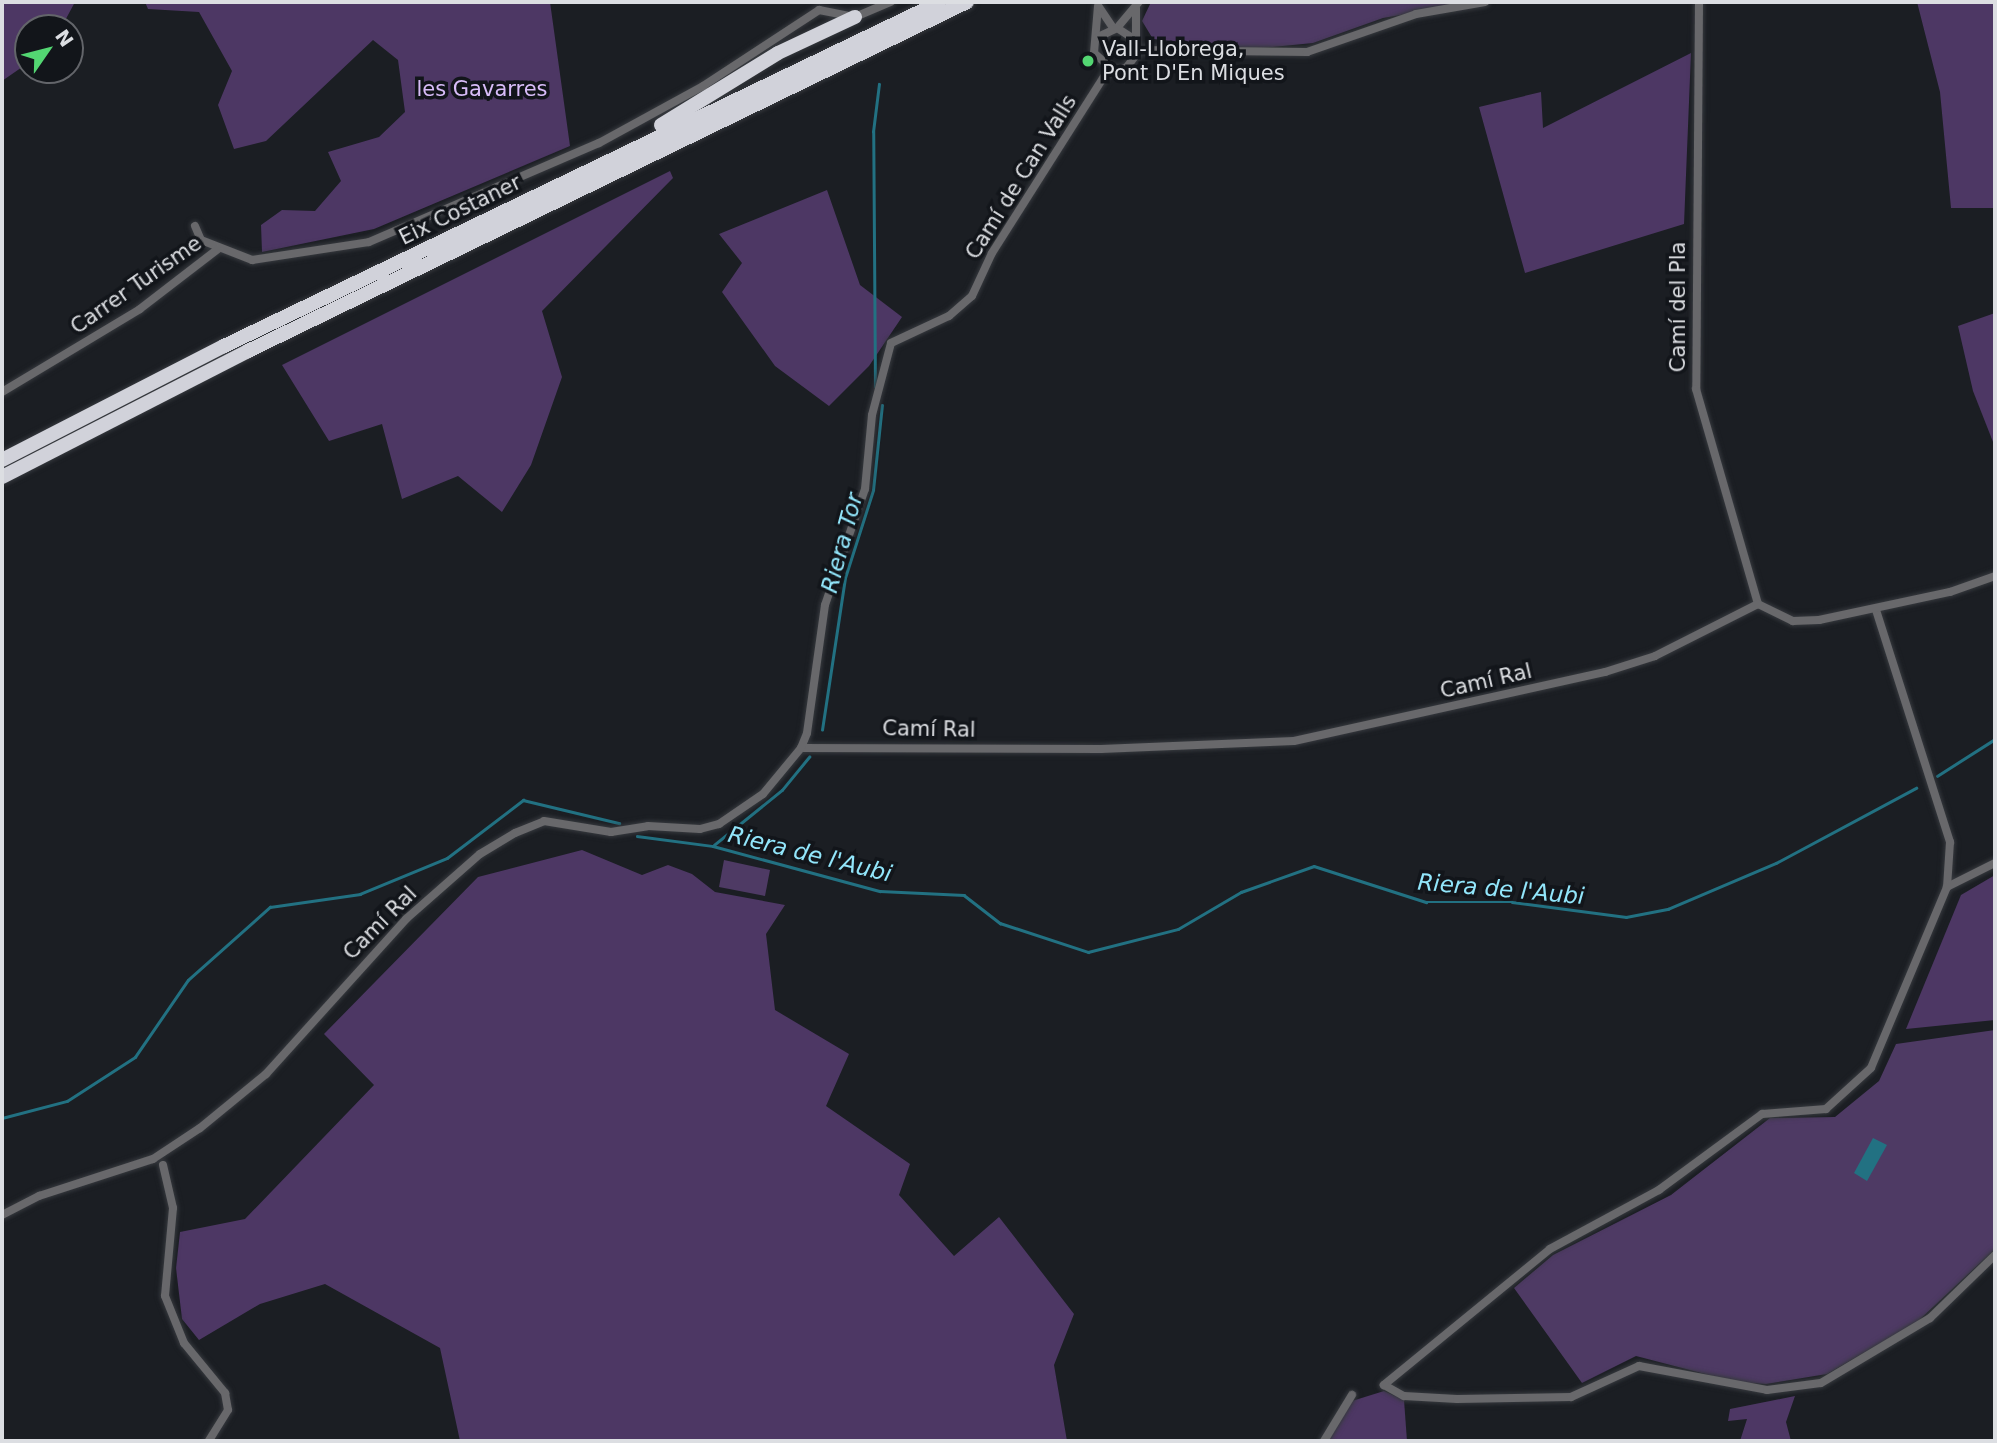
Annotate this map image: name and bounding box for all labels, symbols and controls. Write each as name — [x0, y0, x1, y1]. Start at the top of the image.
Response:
north arrow — [14, 14, 84, 84]
text: N — [51, 25, 78, 51]
place label: Vall-Llobrega, Pont D'En Miques — [1102, 36, 1285, 86]
marker: Vall-Llobrega, Pont D'En Miques — [1080, 53, 1096, 69]
park label: les Gavarres — [416, 76, 548, 102]
street label: Camí de Can Valls — [960, 90, 1082, 264]
street label: Eix Costaner — [395, 170, 525, 250]
street label: Carrer Turisme — [66, 231, 206, 339]
street label: Camí del Pla — [1665, 242, 1691, 372]
water label: Riera Tor — [815, 490, 869, 596]
street label: Camí Ral — [1438, 658, 1534, 704]
street label: Camí Ral — [882, 716, 976, 742]
water label: Riera de l'Aubi — [725, 820, 895, 888]
water label: Riera de l'Aubi — [1416, 868, 1586, 910]
street label: Camí Ral — [338, 881, 422, 965]

